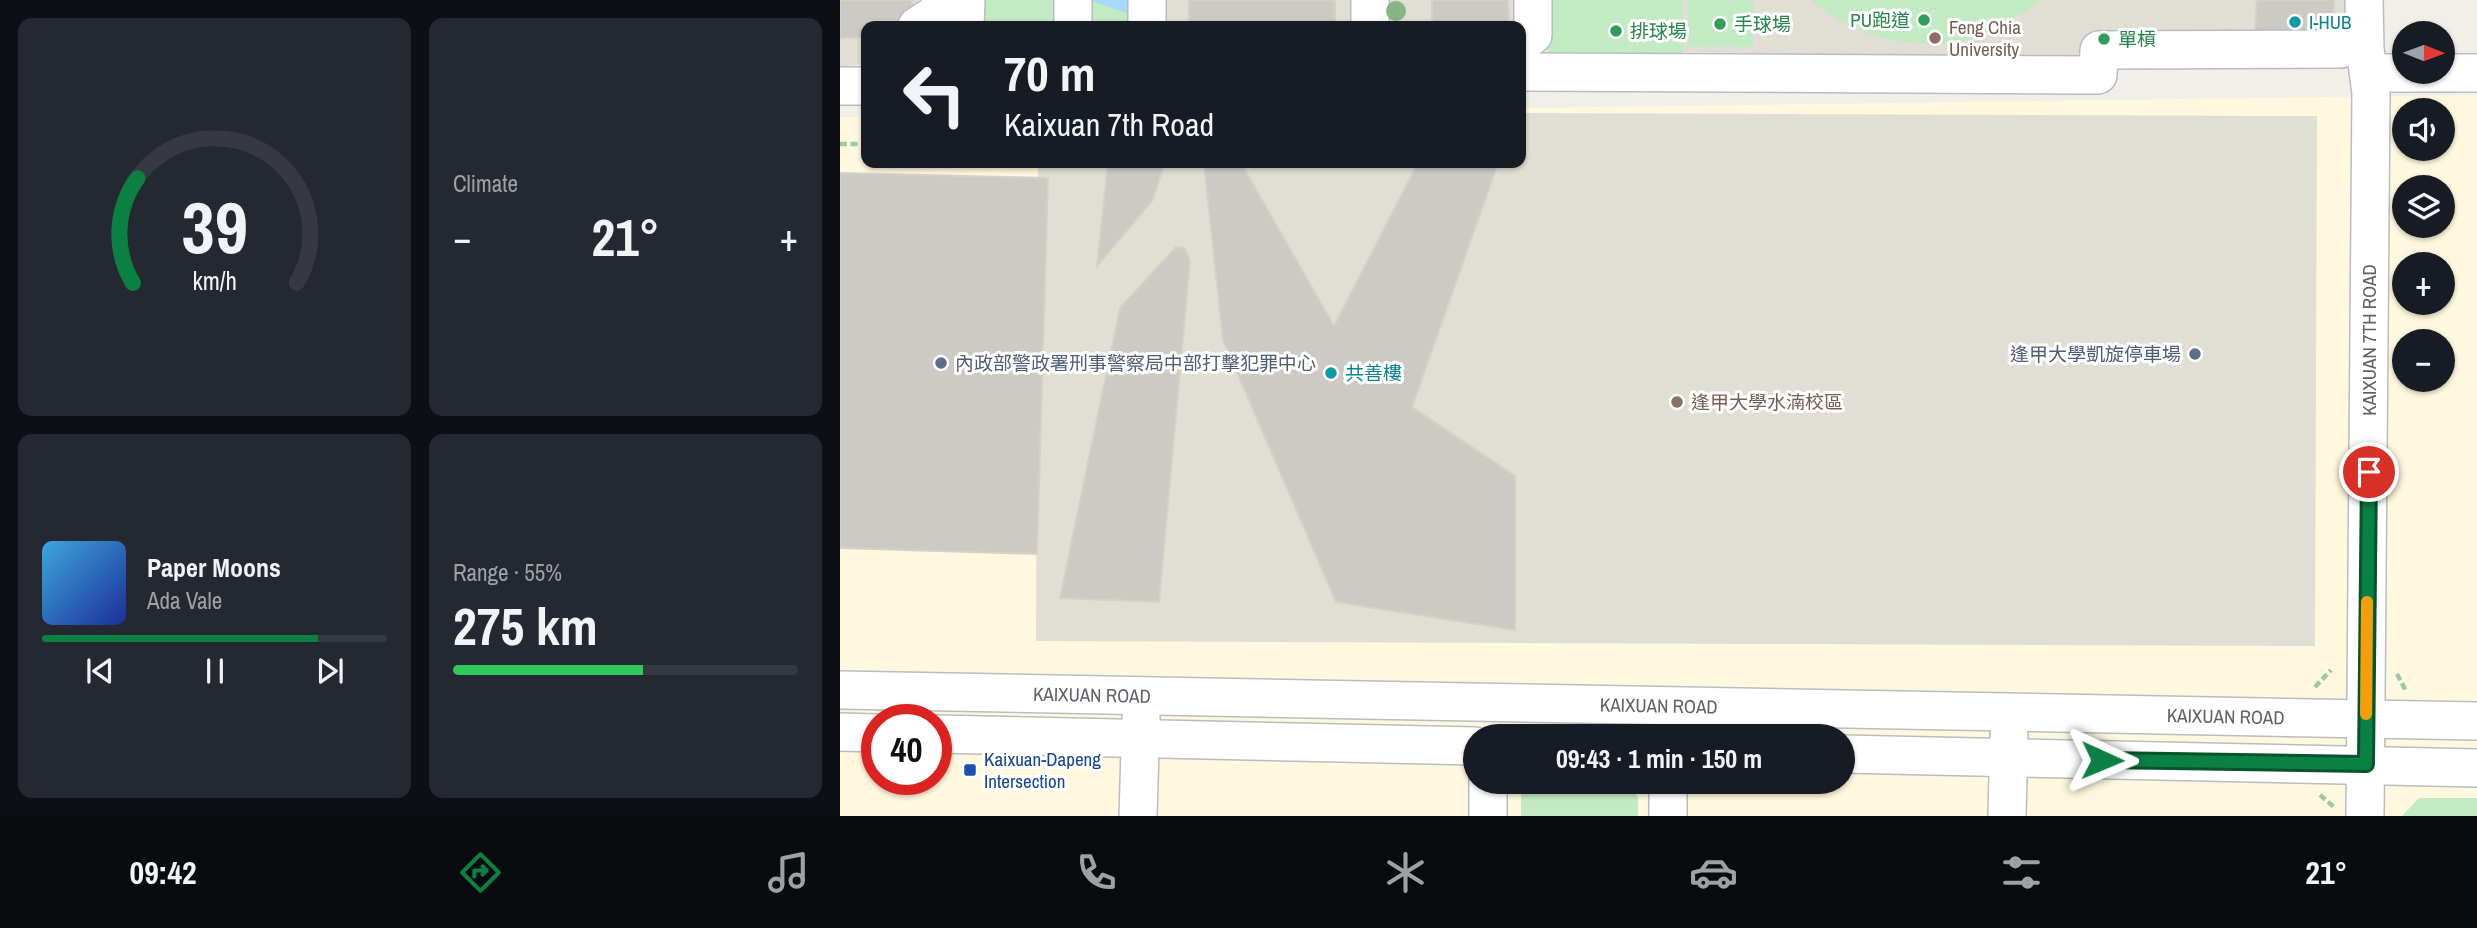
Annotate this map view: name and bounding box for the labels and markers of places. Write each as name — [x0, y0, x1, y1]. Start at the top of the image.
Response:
place label: PU跑道 — [1850, 7, 1910, 33]
place label: I-HUB — [2309, 9, 2351, 35]
place label: 手球場 — [1734, 11, 1791, 37]
marker: PU跑道 — [1916, 12, 1932, 28]
place label: Feng Chia University — [1949, 14, 2021, 62]
marker: I-HUB — [2287, 14, 2303, 30]
marker: 手球場 — [1712, 16, 1728, 32]
place label: 排球場 — [1630, 18, 1687, 44]
marker: 排球場 — [1608, 23, 1624, 39]
place label: 單槓 — [2118, 26, 2156, 52]
marker: Feng Chia University — [1927, 30, 1943, 46]
marker: 單槓 — [2096, 31, 2112, 47]
place label: 逢甲大學凱旋停車場 — [2010, 341, 2181, 367]
marker: 逢甲大學凱旋停車場 — [2187, 346, 2203, 362]
place label: 內政部警政署刑事警察局中部打擊犯罪中心 — [955, 350, 1316, 376]
marker: 內政部警政署刑事警察局中部打擊犯罪中心 — [933, 355, 949, 371]
place label: 共善樓 — [1345, 360, 1402, 386]
marker: 共善樓 — [1323, 365, 1339, 381]
place label: 逢甲大學水湳校區 — [1691, 389, 1843, 415]
marker: 逢甲大學水湳校區 — [1669, 394, 1685, 410]
pin — [2339, 442, 2399, 502]
place label: Kaixuan-Dapeng Intersection — [984, 746, 1101, 794]
marker: Kaixuan-Dapeng Intersection — [962, 762, 978, 778]

